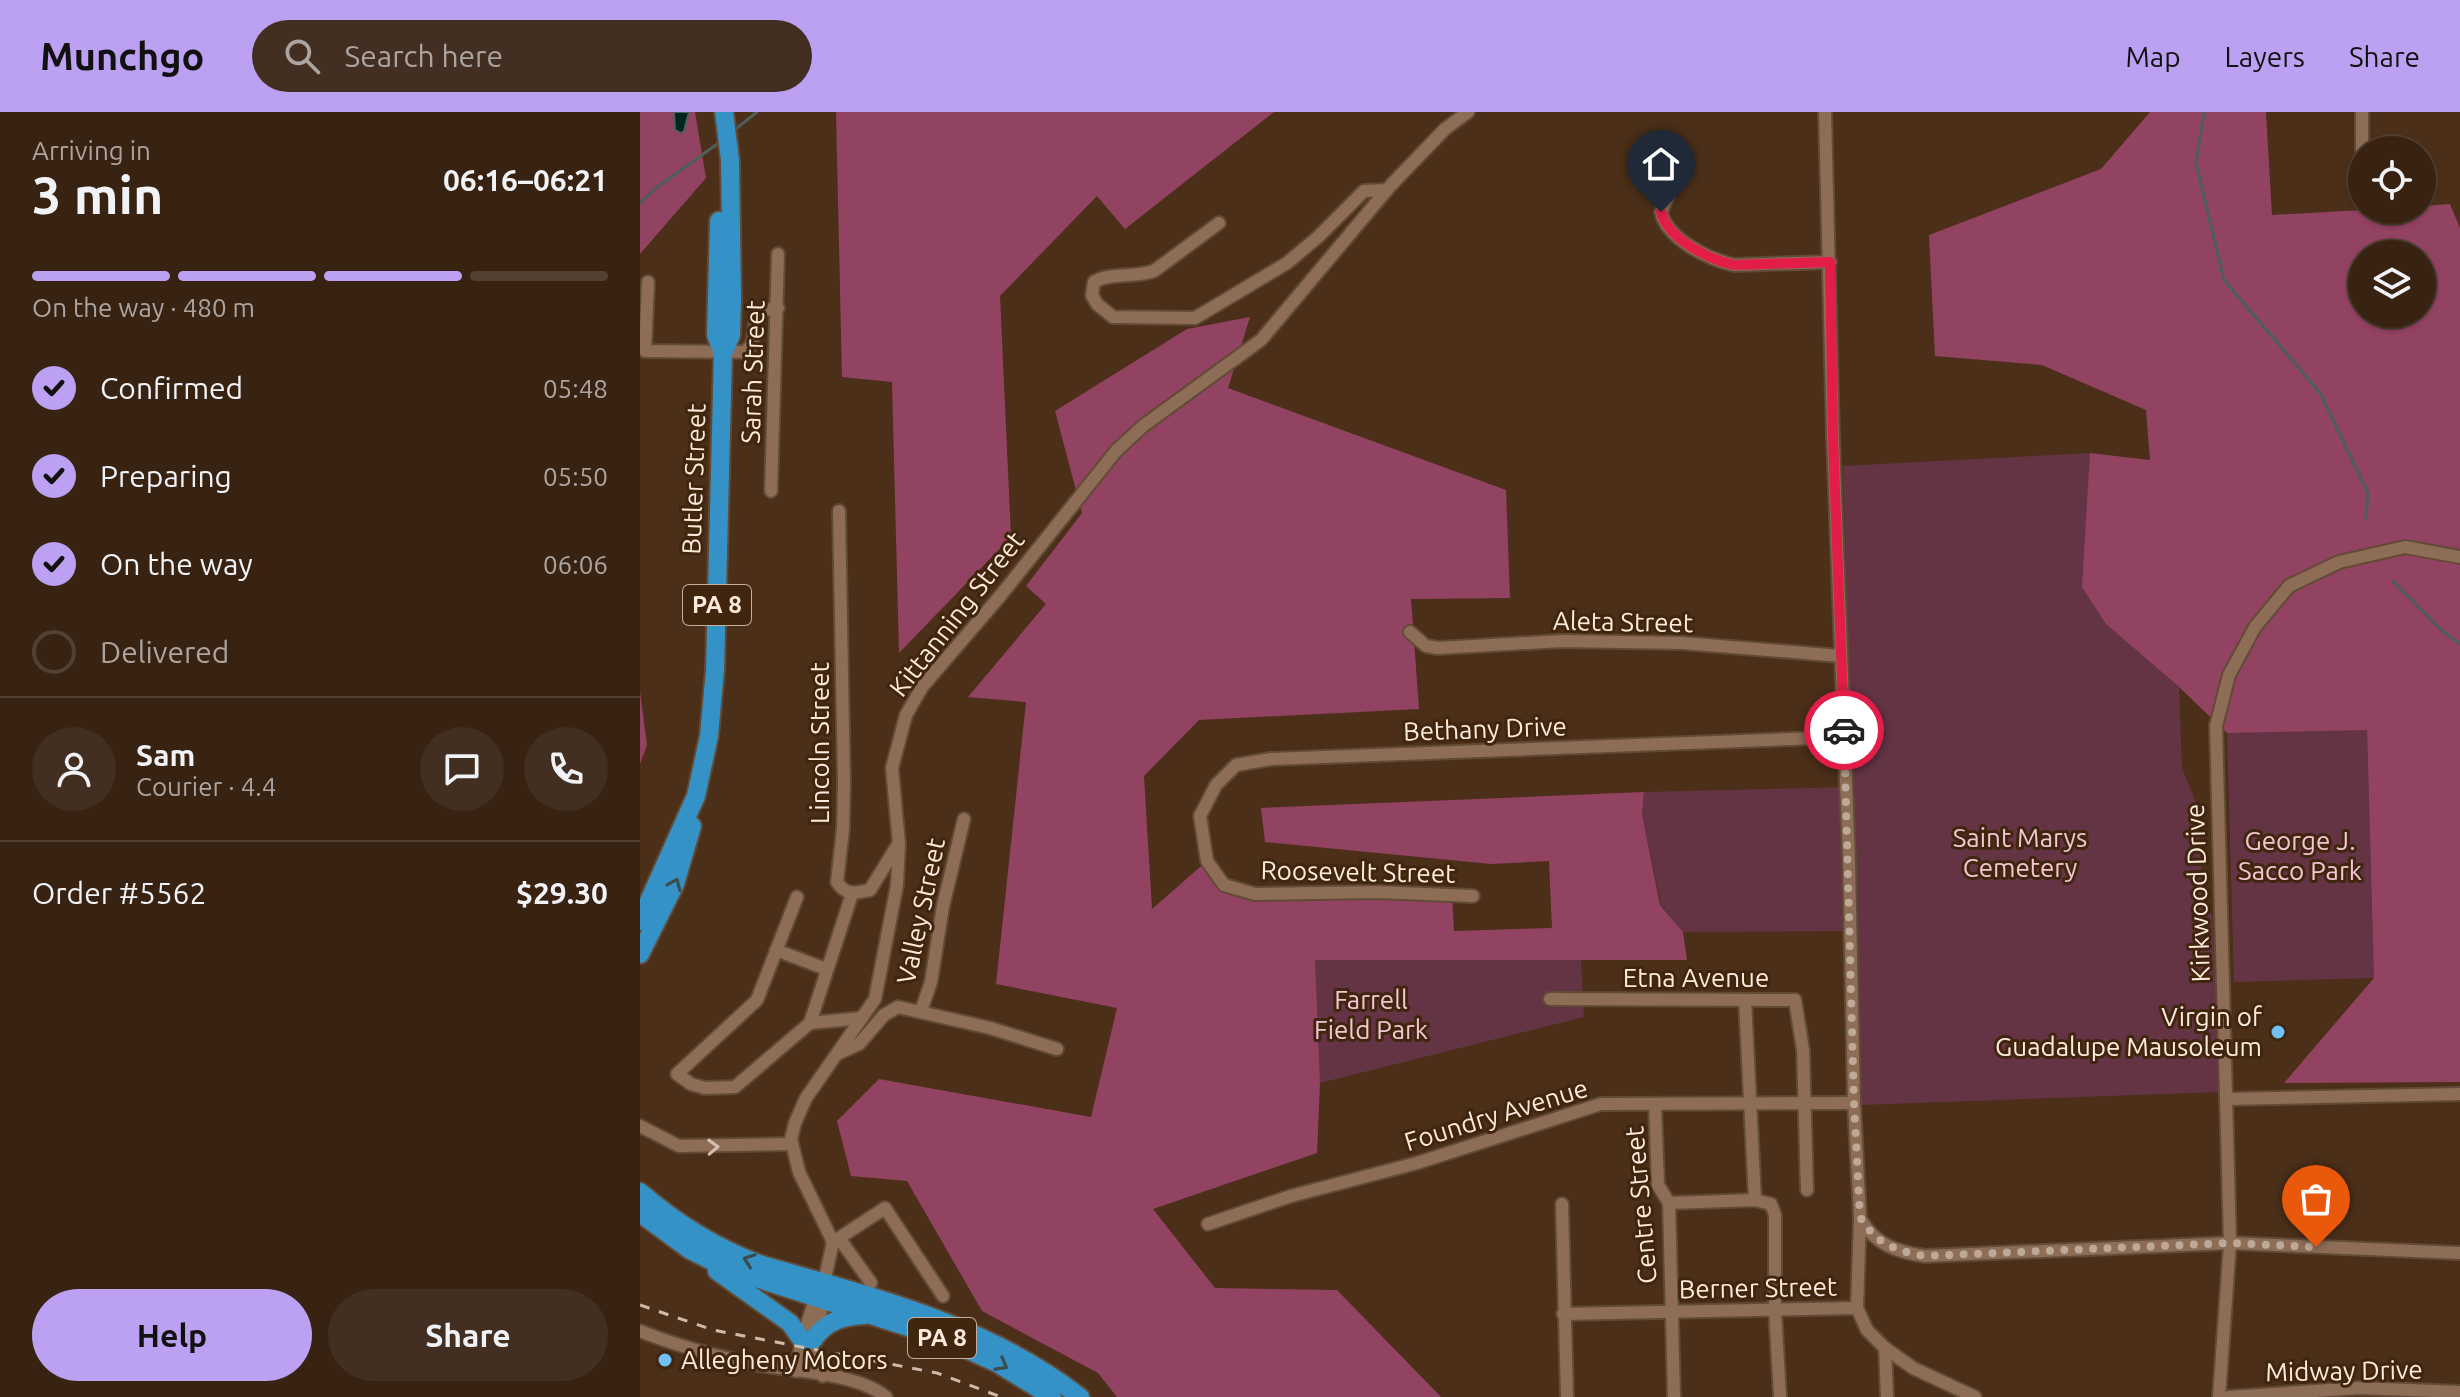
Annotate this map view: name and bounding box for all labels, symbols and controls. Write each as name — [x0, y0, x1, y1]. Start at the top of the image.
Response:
search box — [252, 20, 812, 92]
icon: search — [280, 34, 324, 78]
text: Munchgo — [40, 35, 204, 77]
text: Search here — [344, 39, 503, 73]
text: Map — [2125, 41, 2181, 72]
text: Layers — [2225, 41, 2305, 72]
text: Share — [2349, 41, 2420, 72]
pin — [1627, 130, 1695, 212]
text: Arriving in — [32, 136, 151, 165]
map controls — [2348, 136, 2436, 328]
button: locate — [2348, 136, 2436, 224]
icon: home — [1639, 142, 1683, 186]
text: 06:16–06:21 — [443, 163, 608, 197]
text: 3 min — [32, 166, 163, 224]
button: layers — [2348, 240, 2436, 328]
text: On the way · 480 m — [32, 293, 255, 322]
street label: Sarah Street — [736, 300, 769, 444]
icon: check — [32, 366, 76, 410]
text: Confirmed — [100, 371, 243, 405]
text: 05:48 — [543, 374, 608, 403]
street label: Butler Street — [676, 403, 711, 555]
icon: check — [32, 454, 76, 498]
text: Preparing — [100, 459, 232, 493]
text: 05:50 — [543, 462, 608, 491]
street label: Kittanning Street — [883, 526, 1030, 702]
icon: check — [32, 542, 76, 586]
text: On the way — [100, 547, 253, 581]
text: 06:06 — [543, 550, 608, 579]
road number: PA 8 — [683, 585, 751, 625]
street label: Aleta Street — [1553, 606, 1693, 637]
text: Delivered — [100, 635, 229, 669]
street label: Lincoln Street — [805, 662, 834, 824]
courier — [1804, 690, 1884, 770]
icon: car — [1822, 708, 1866, 752]
street label: Bethany Drive — [1403, 711, 1567, 746]
button: person — [32, 727, 116, 811]
button: chat — [420, 727, 504, 811]
button: phone — [524, 727, 608, 811]
text: Sam — [136, 738, 195, 772]
text: Courier · 4.4 — [136, 772, 276, 801]
street label: Kirkwood Drive — [2180, 803, 2215, 983]
park label: Saint Marys Cemetery — [1953, 823, 2087, 882]
park label: George J. Sacco Park — [2238, 826, 2362, 885]
street label: Valley Street — [891, 835, 950, 987]
street label: Roosevelt Street — [1260, 855, 1456, 888]
text: Order #5562 — [32, 876, 206, 910]
text: $29.30 — [516, 876, 608, 910]
one-way arrow — [665, 878, 681, 892]
street label: Etna Avenue — [1623, 963, 1769, 992]
park label: Farrell Field Park — [1314, 985, 1428, 1044]
place label: Virgin of Guadalupe Mausoleum — [1995, 1002, 2263, 1061]
marker: Virgin of Guadalupe Mausoleum — [2269, 1023, 2287, 1041]
street label: Foundry Avenue — [1401, 1073, 1591, 1156]
street label: Centre Street — [1619, 1125, 1662, 1285]
one-way arrow — [707, 1138, 720, 1155]
pin — [2282, 1165, 2350, 1247]
icon: bag — [2294, 1177, 2338, 1221]
one-way arrow — [743, 1253, 757, 1270]
street label: Berner Street — [1679, 1272, 1837, 1303]
button: Help — [32, 1289, 312, 1381]
button: Share — [328, 1289, 608, 1381]
road number: PA 8 — [908, 1318, 976, 1358]
place label: Allegheny Motors — [681, 1345, 887, 1374]
marker: Allegheny Motors — [656, 1351, 674, 1369]
one-way arrow — [993, 1355, 1007, 1371]
street label: Midway Drive — [2265, 1355, 2423, 1386]

